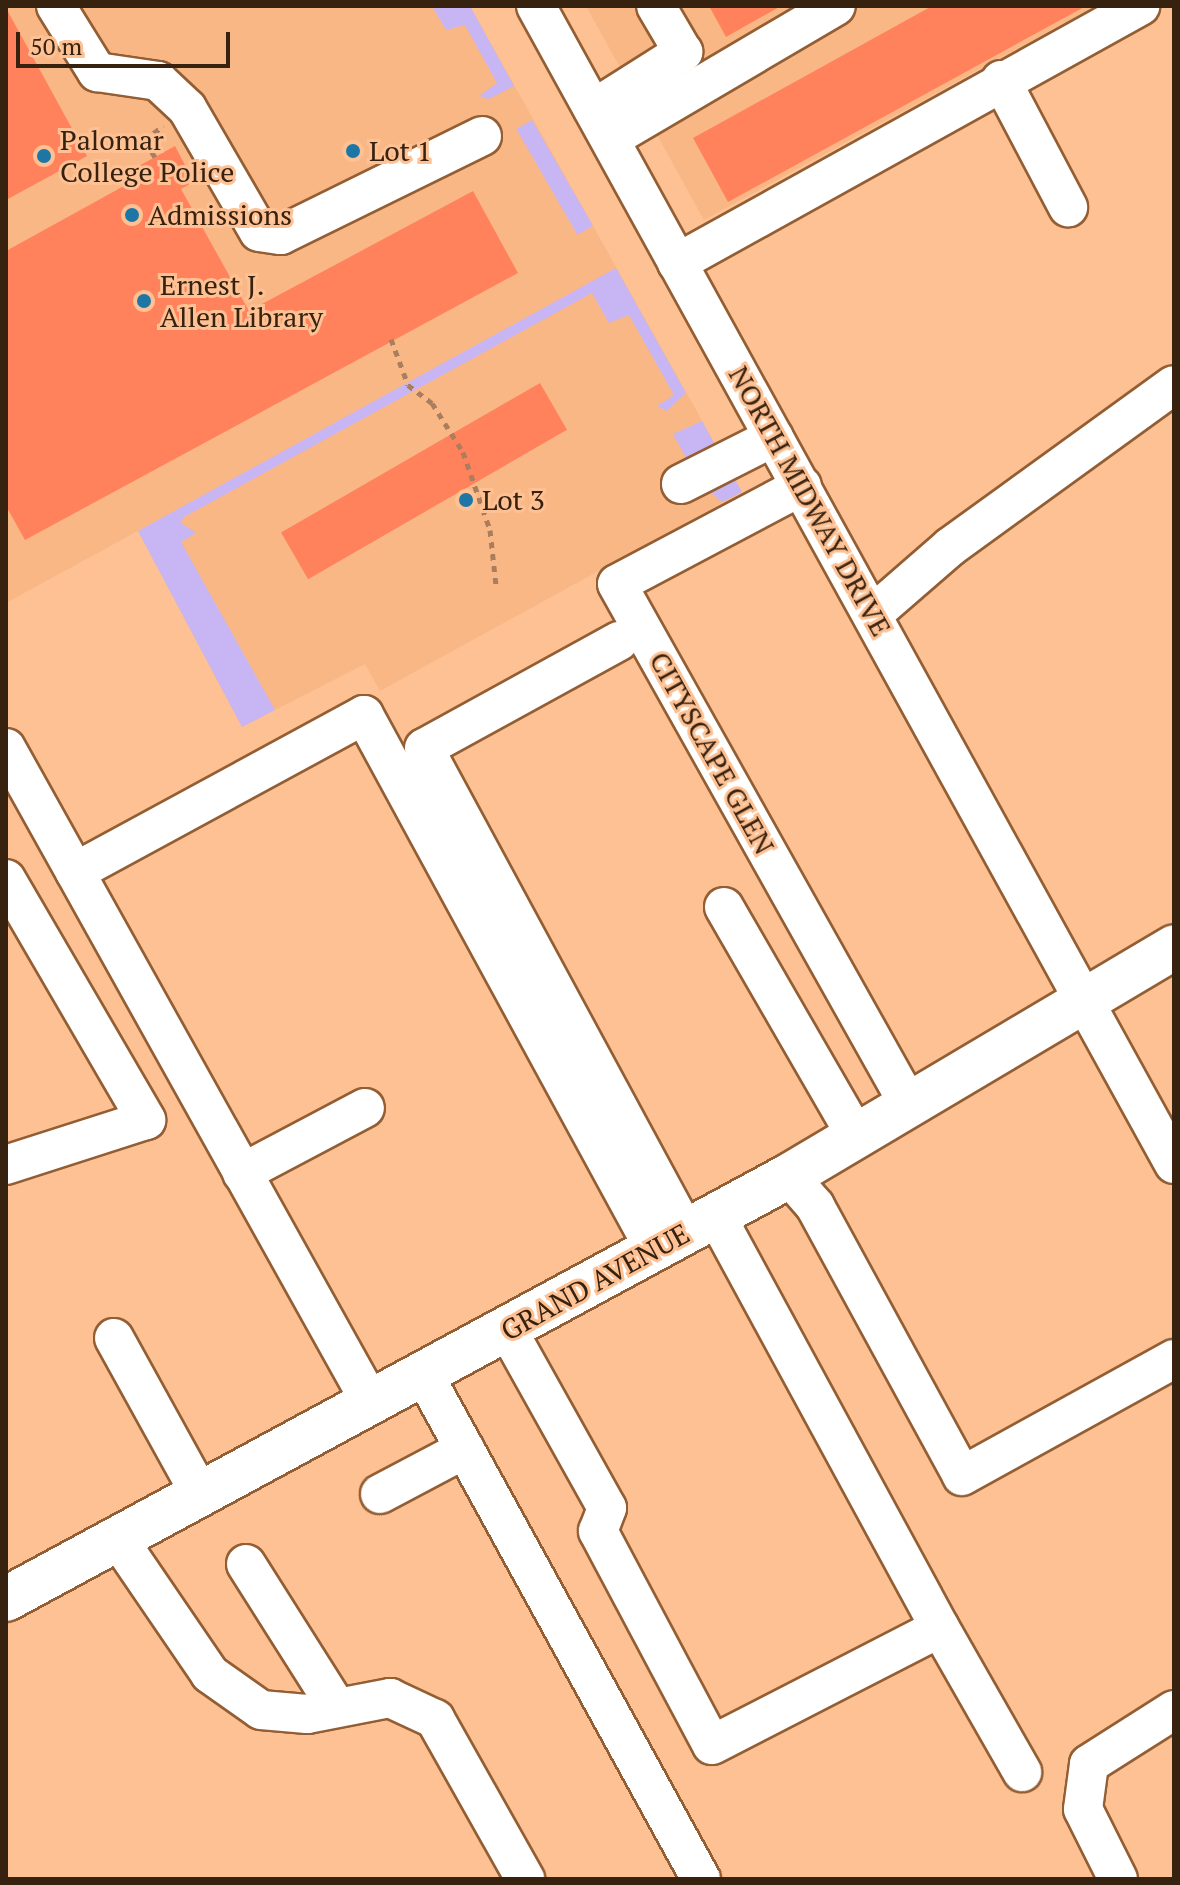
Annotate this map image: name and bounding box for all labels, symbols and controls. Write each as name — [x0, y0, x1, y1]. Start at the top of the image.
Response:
scale bar — [20, 16, 234, 66]
text: 50 m — [30, 30, 82, 62]
place label: Palomar College Police — [60, 123, 234, 189]
place label: Lot 1 — [369, 134, 432, 168]
marker: Lot 1 — [344, 142, 362, 160]
marker: Palomar College Police — [35, 147, 53, 165]
place label: Admissions — [148, 198, 292, 232]
marker: Admissions — [123, 206, 141, 224]
place label: Ernest J. Allen Library — [160, 268, 323, 334]
marker: Ernest J. Allen Library — [135, 292, 153, 310]
street label: NORTH MIDWAY DRIVE — [722, 360, 898, 642]
place label: Lot 3 — [482, 483, 545, 517]
marker: Lot 3 — [457, 491, 475, 509]
street label: CITYSCAPE GLEN — [643, 646, 781, 860]
street label: GRAND AVENUE — [495, 1216, 695, 1348]

